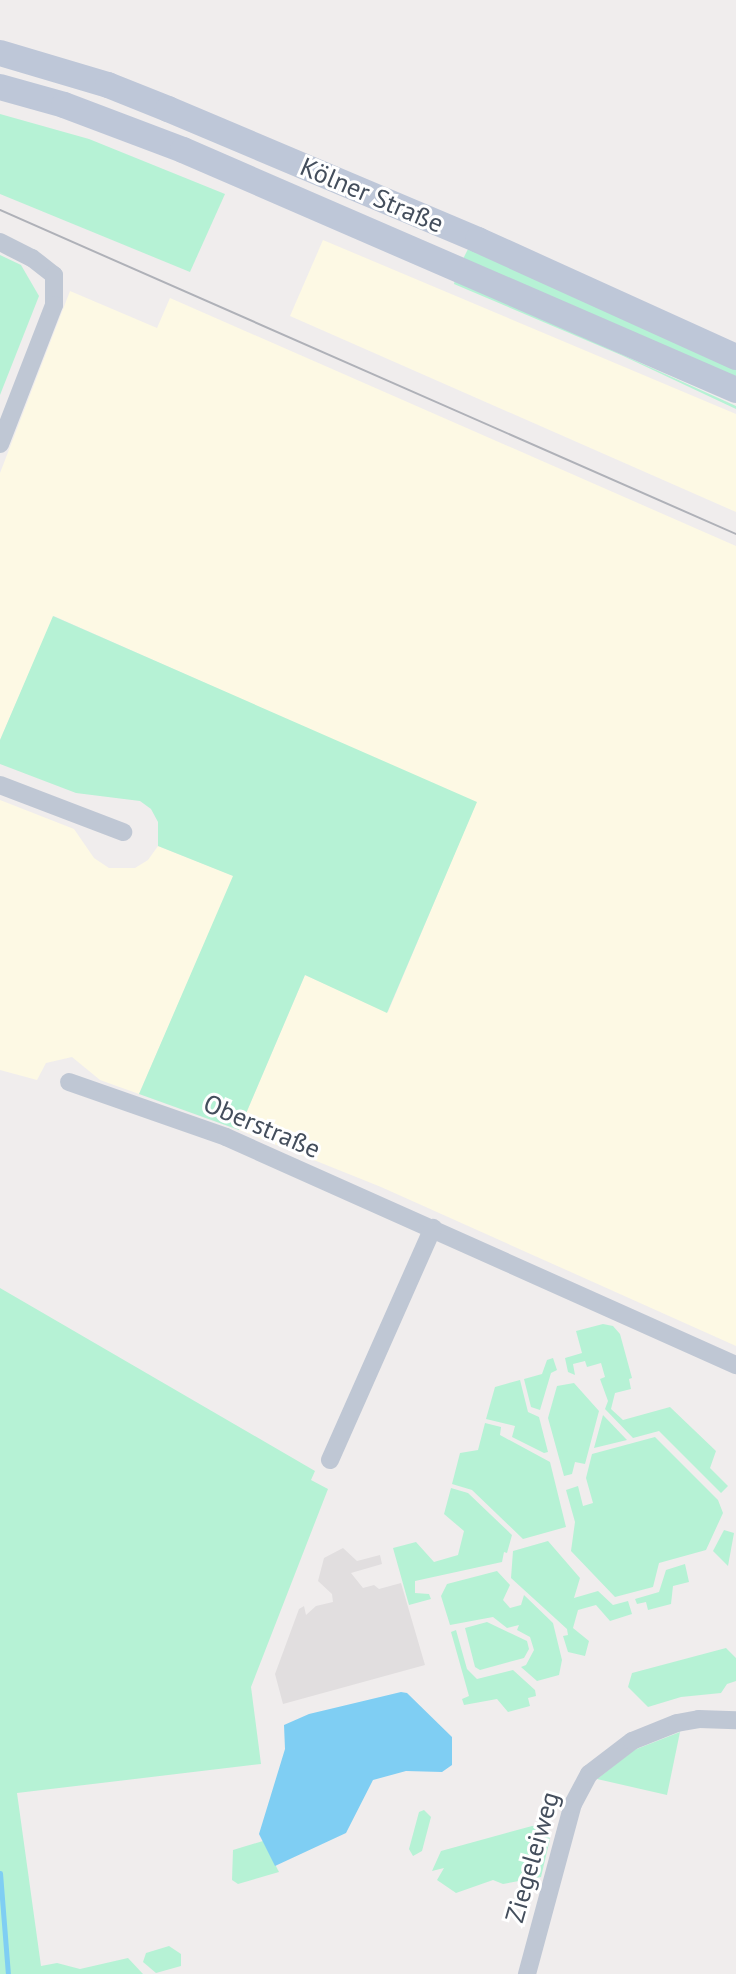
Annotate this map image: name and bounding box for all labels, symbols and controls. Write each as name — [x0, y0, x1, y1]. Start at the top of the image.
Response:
street label: Kölner Straße — [296, 151, 448, 239]
street label: Oberstraße — [199, 1087, 325, 1165]
street label: Ziegeleiweg — [498, 1788, 566, 1926]

